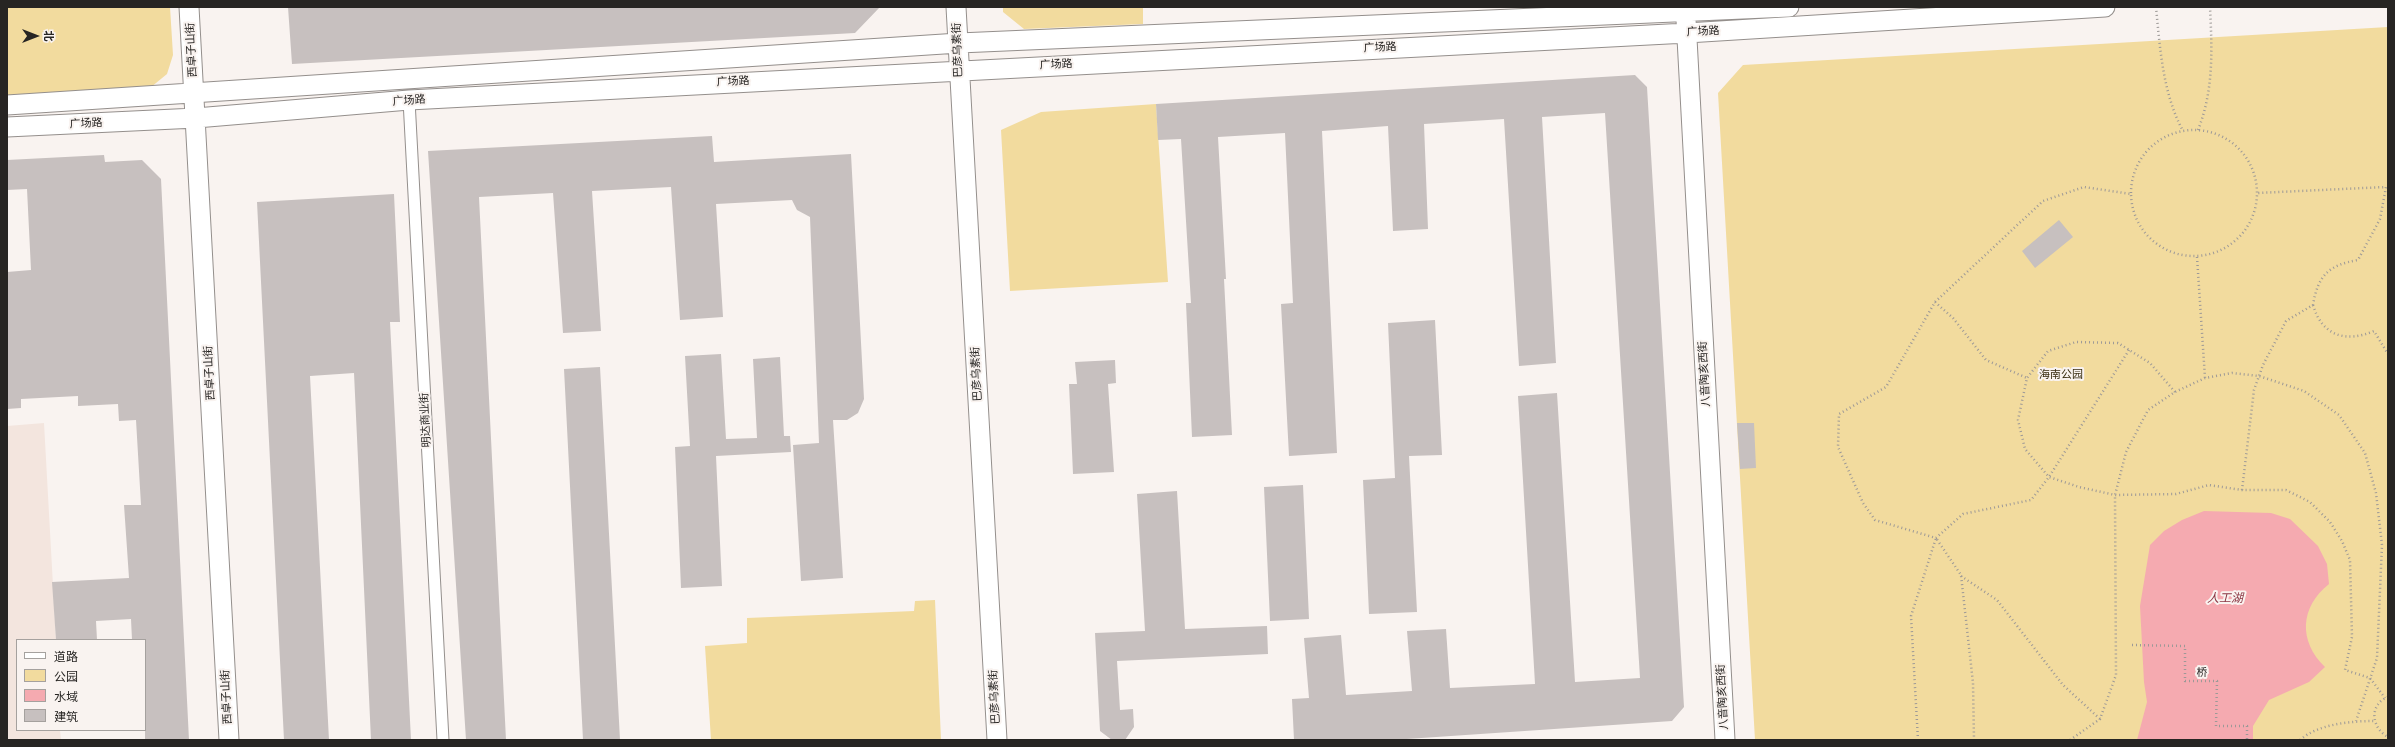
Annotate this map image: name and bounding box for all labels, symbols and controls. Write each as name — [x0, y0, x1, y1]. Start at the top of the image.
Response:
north arrow — [16, 16, 56, 56]
street label: 西卓子山街 — [184, 22, 200, 78]
street label: 巴彦乌素街 — [950, 22, 966, 78]
street label: 广场路 — [1686, 25, 1720, 39]
text: 北 — [42, 31, 55, 42]
street label: 广场路 — [1363, 41, 1397, 55]
street label: 广场路 — [1039, 58, 1073, 72]
street label: 广场路 — [716, 75, 750, 89]
street label: 广场路 — [392, 93, 426, 109]
street label: 广场路 — [69, 117, 103, 131]
street label: 八音陶亥西街 — [1697, 341, 1713, 407]
street label: 西卓子山街 — [202, 345, 218, 401]
street label: 巴彦乌素街 — [969, 346, 985, 402]
park label: 海南公园 — [2039, 368, 2083, 382]
street label: 明达商业街 — [418, 392, 434, 448]
water label: 人工湖 — [2207, 592, 2243, 606]
legend — [16, 639, 146, 731]
text: 道路 — [54, 650, 78, 664]
street label: 八音陶亥西街 — [1715, 664, 1731, 730]
street label: 桥 — [2197, 666, 2207, 680]
street label: 西卓子山街 — [219, 669, 235, 725]
street label: 巴彦乌素街 — [987, 669, 1003, 725]
text: 公园 — [54, 670, 78, 684]
text: 水域 — [54, 690, 78, 704]
text: 建筑 — [54, 710, 78, 724]

